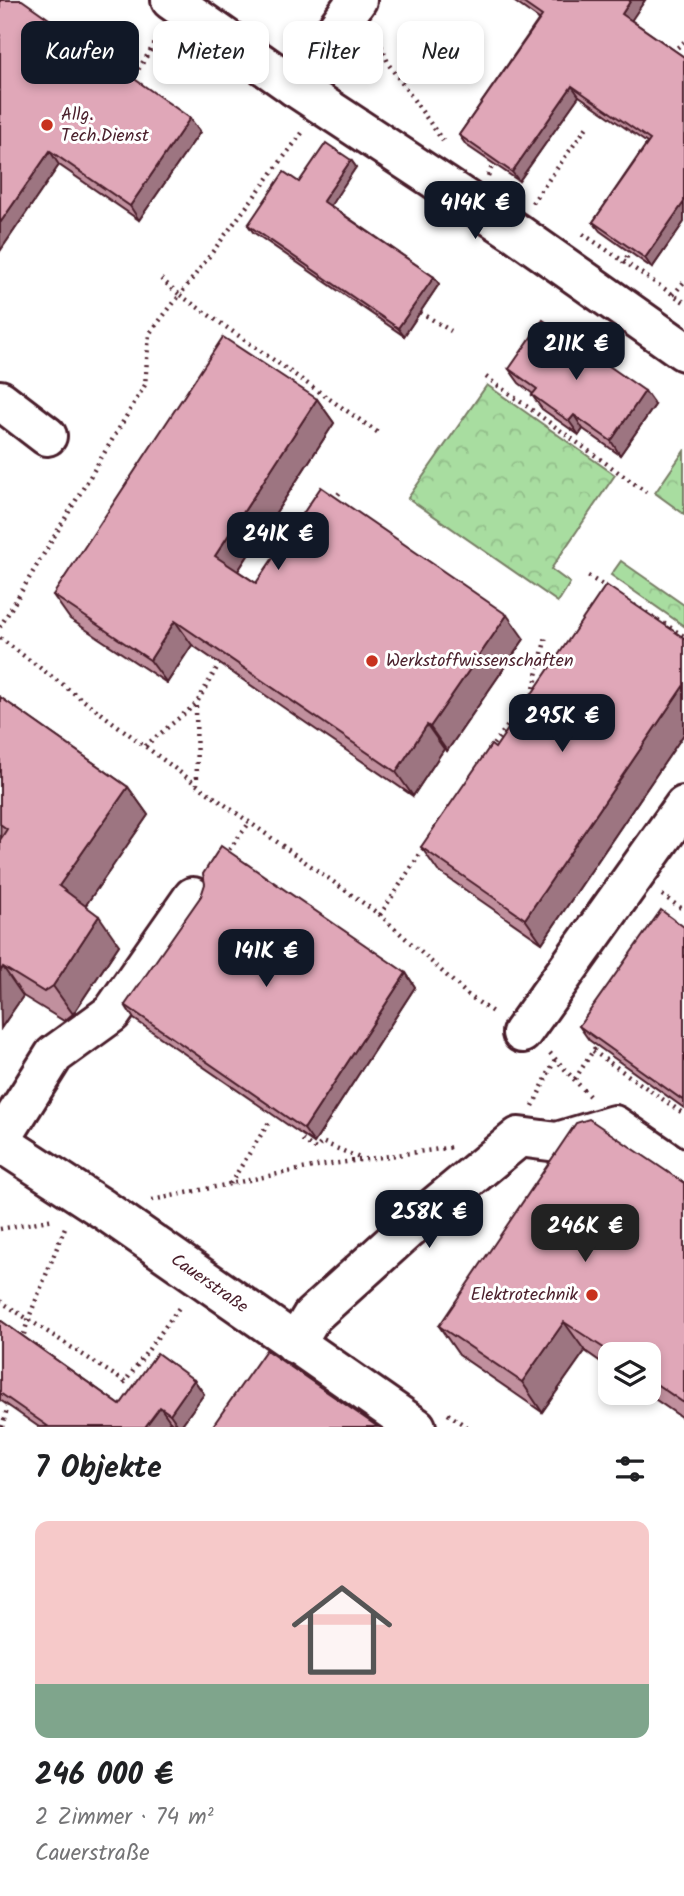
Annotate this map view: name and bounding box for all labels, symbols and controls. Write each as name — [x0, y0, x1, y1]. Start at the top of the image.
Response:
chip: Kaufen — [21, 21, 139, 84]
chip: Mieten — [153, 21, 269, 84]
chip: Filter — [283, 21, 383, 84]
chip: Neu — [397, 21, 484, 84]
place label: Allg. Tech.Dienst — [61, 101, 150, 151]
marker: Allg. Tech.Dienst — [39, 117, 55, 133]
pin: 414K € — [418, 182, 532, 241]
text: 414K € — [440, 186, 510, 222]
pin: 211K € — [519, 322, 633, 382]
text: 211K € — [544, 327, 608, 363]
pin: 241K € — [221, 512, 335, 572]
text: 241K € — [243, 517, 313, 553]
place label: Werkstoffwissenschaften — [386, 647, 574, 676]
marker: Werkstoffwissenschaften — [364, 653, 380, 669]
pin: 295K € — [505, 694, 619, 754]
text: 295K € — [525, 699, 599, 735]
pin: 141K € — [209, 930, 323, 989]
text: 141K € — [234, 934, 298, 970]
pin: 258K € — [372, 1190, 486, 1250]
text: 258K € — [391, 1195, 467, 1231]
pin: 246K € — [528, 1204, 642, 1264]
text: 246K € — [547, 1209, 623, 1245]
street label: Cauerstraße — [164, 1246, 254, 1322]
place label: Elektrotechnik — [470, 1281, 579, 1310]
marker: Elektrotechnik — [584, 1287, 600, 1303]
map controls — [598, 1342, 661, 1405]
button: layers — [598, 1342, 661, 1405]
text: 7 Objekte — [35, 1445, 162, 1493]
icon: filters — [611, 1450, 649, 1488]
icon: home — [279, 1567, 405, 1693]
text: 246 000 € — [35, 1752, 173, 1800]
text: 2 Zimmer · 74 m² — [35, 1800, 214, 1836]
text: Cauerstraße — [35, 1836, 150, 1872]

